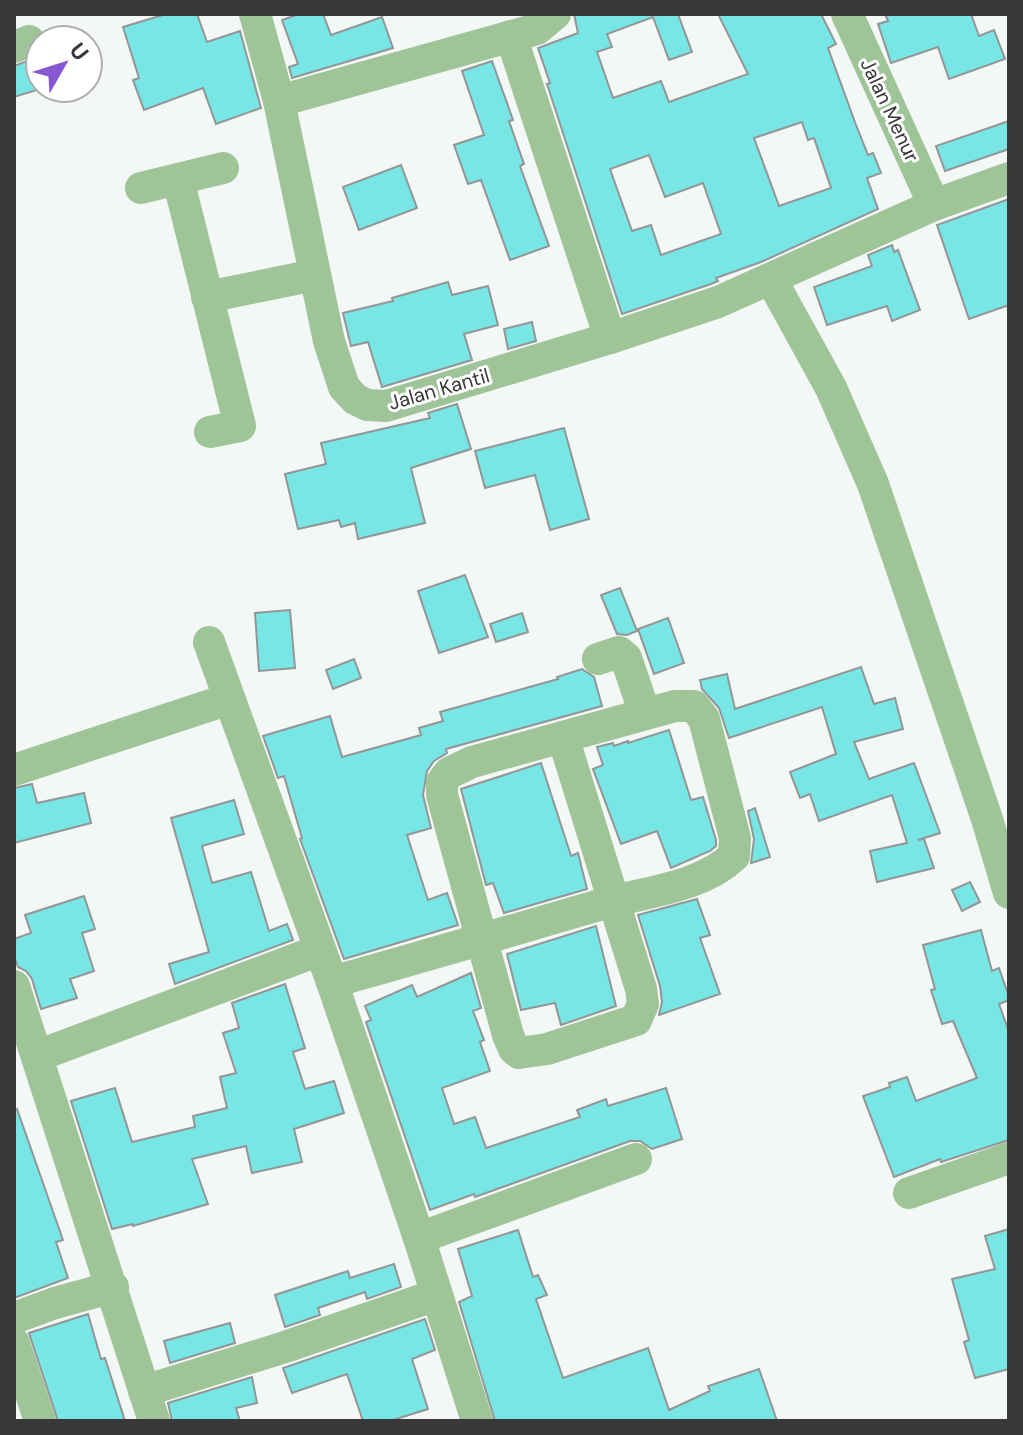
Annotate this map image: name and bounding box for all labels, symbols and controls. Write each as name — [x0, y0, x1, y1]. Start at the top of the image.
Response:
north arrow — [24, 24, 104, 104]
text: U — [63, 37, 95, 67]
street label: Jalan Menur — [855, 54, 925, 166]
street label: Jalan Kantil — [386, 362, 492, 416]

